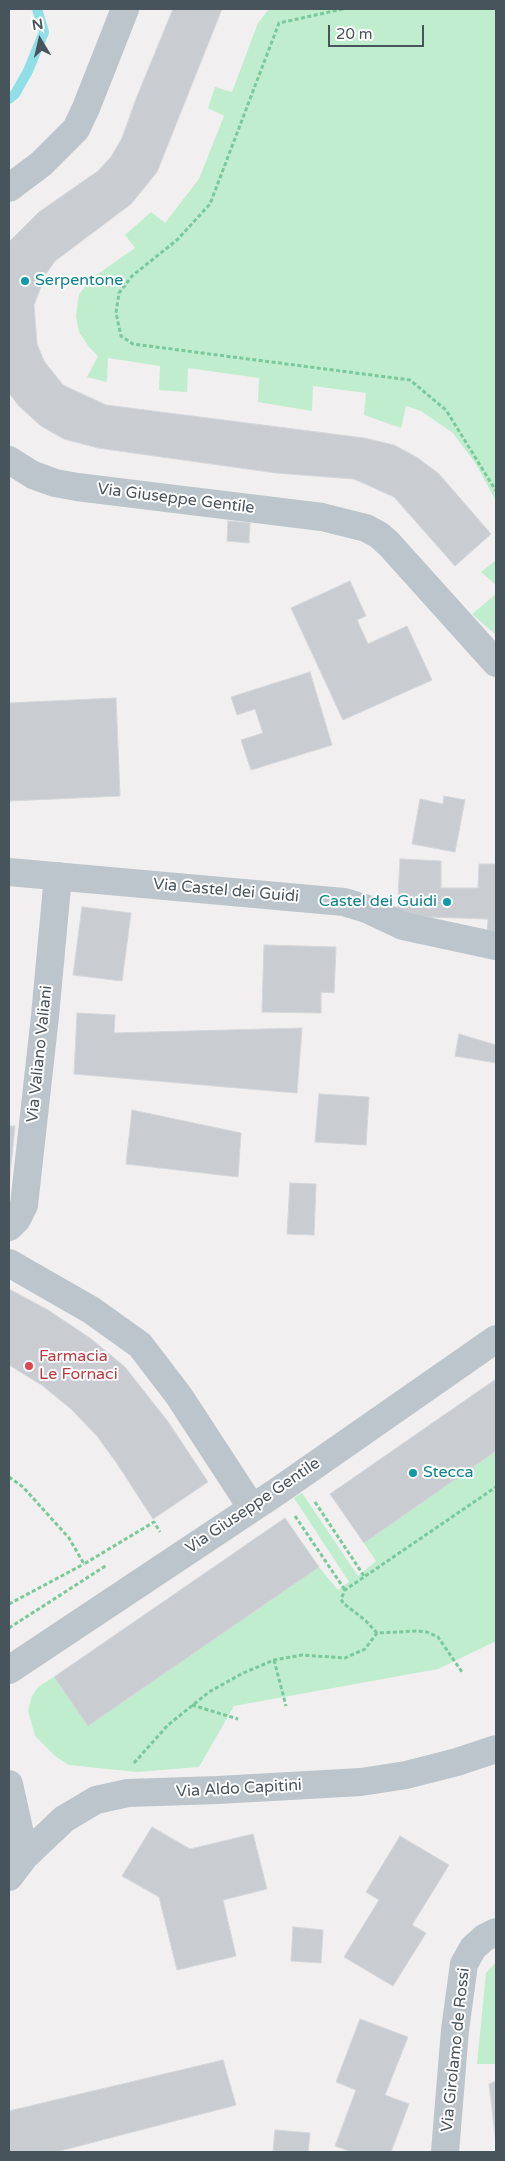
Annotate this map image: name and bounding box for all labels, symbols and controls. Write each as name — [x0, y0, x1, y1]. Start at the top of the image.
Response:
north arrow — [15, 15, 65, 65]
text: N — [31, 15, 44, 34]
scale bar — [330, 15, 426, 47]
text: 20 m — [336, 25, 373, 43]
place label: Serpentone — [35, 271, 123, 291]
marker: Serpentone — [19, 275, 31, 287]
street label: Via Giuseppe Gentile — [96, 480, 256, 518]
street label: Via Castel dei Guidi — [152, 875, 300, 907]
place label: Castel dei Guidi — [319, 892, 437, 912]
marker: Castel dei Guidi — [441, 896, 453, 908]
street label: Via Valiano Valiani — [23, 984, 57, 1124]
place label: Farmacia Le Fornaci — [39, 1347, 118, 1385]
marker: Farmacia Le Fornaci — [23, 1360, 35, 1372]
street label: Via Giuseppe Gentile — [182, 1454, 324, 1558]
place label: Stecca — [423, 1463, 474, 1483]
marker: Stecca — [407, 1467, 419, 1479]
street label: Via Aldo Capitini — [176, 1776, 302, 1802]
street label: Via Girolamo de Rossi — [438, 1967, 474, 2133]

